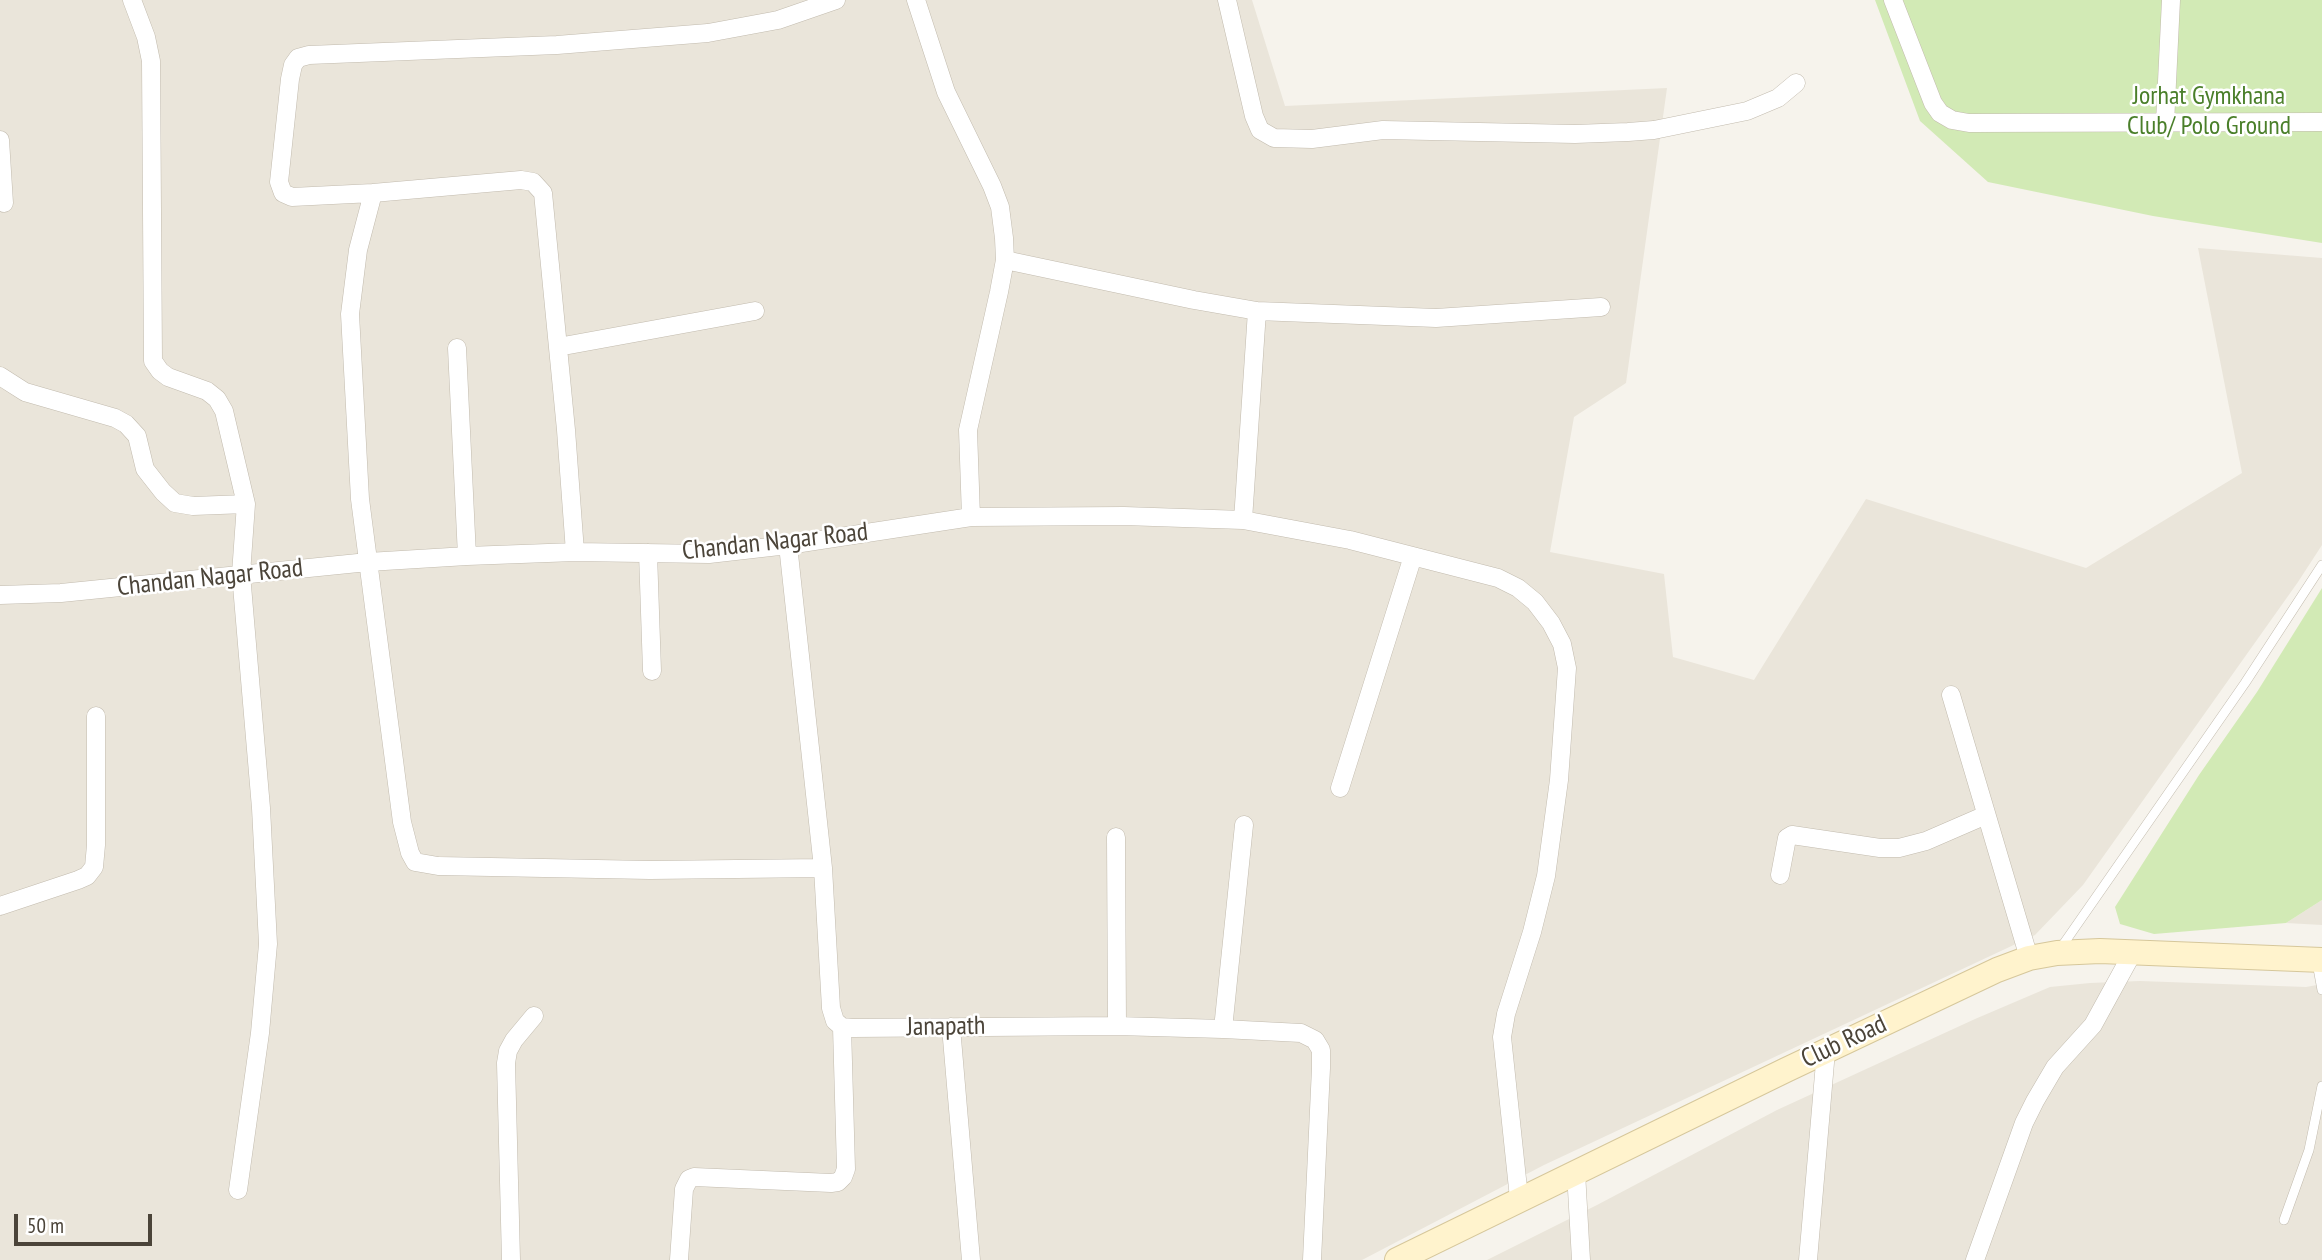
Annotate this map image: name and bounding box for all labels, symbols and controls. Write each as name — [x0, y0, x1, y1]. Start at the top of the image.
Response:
park label: Jorhat Gymkhana Club/ Polo Ground — [2127, 81, 2291, 142]
street label: Chandan Nagar Road — [681, 517, 869, 567]
street label: Chandan Nagar Road — [116, 553, 304, 603]
street label: Club Road — [1796, 1009, 1892, 1075]
street label: Janapath — [906, 1011, 986, 1043]
scale bar — [18, 1200, 156, 1244]
text: 50 m — [27, 1212, 64, 1239]

